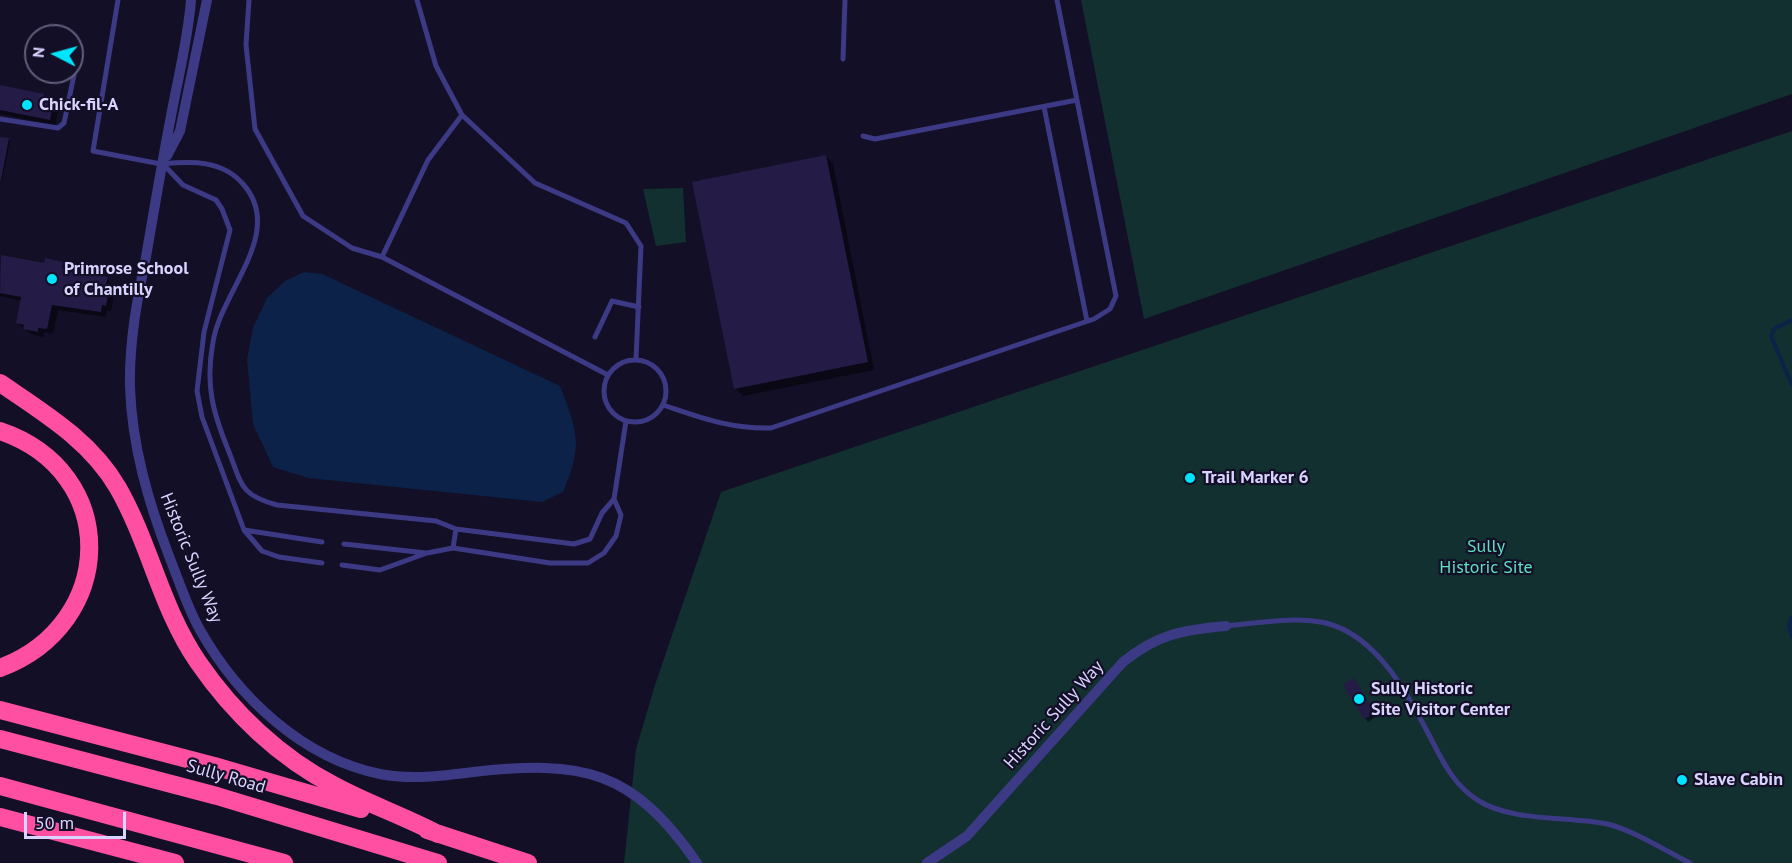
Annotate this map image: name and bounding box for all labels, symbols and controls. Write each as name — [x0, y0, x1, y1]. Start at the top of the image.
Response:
north arrow — [24, 24, 84, 84]
text: N — [28, 46, 49, 59]
place label: Chick-fil-A — [39, 94, 118, 116]
marker: Chick-fil-A — [20, 98, 34, 112]
place label: Primrose School of Chantilly — [64, 258, 188, 300]
marker: Primrose School of Chantilly — [45, 272, 59, 286]
place label: Trail Marker 6 — [1202, 467, 1309, 489]
marker: Trail Marker 6 — [1183, 471, 1197, 485]
street label: Historic Sully Way — [155, 490, 227, 626]
park label: Sully Historic Site — [1439, 536, 1533, 578]
street label: Historic Sully Way — [1000, 656, 1108, 774]
place label: Sully Historic Site Visitor Center — [1371, 678, 1510, 720]
marker: Sully Historic Site Visitor Center — [1352, 692, 1366, 706]
street label: Sully Road — [184, 755, 268, 799]
place label: Slave Cabin — [1694, 769, 1783, 791]
marker: Slave Cabin — [1675, 773, 1689, 787]
scale bar — [27, 800, 129, 838]
text: 50 m — [35, 811, 74, 834]

